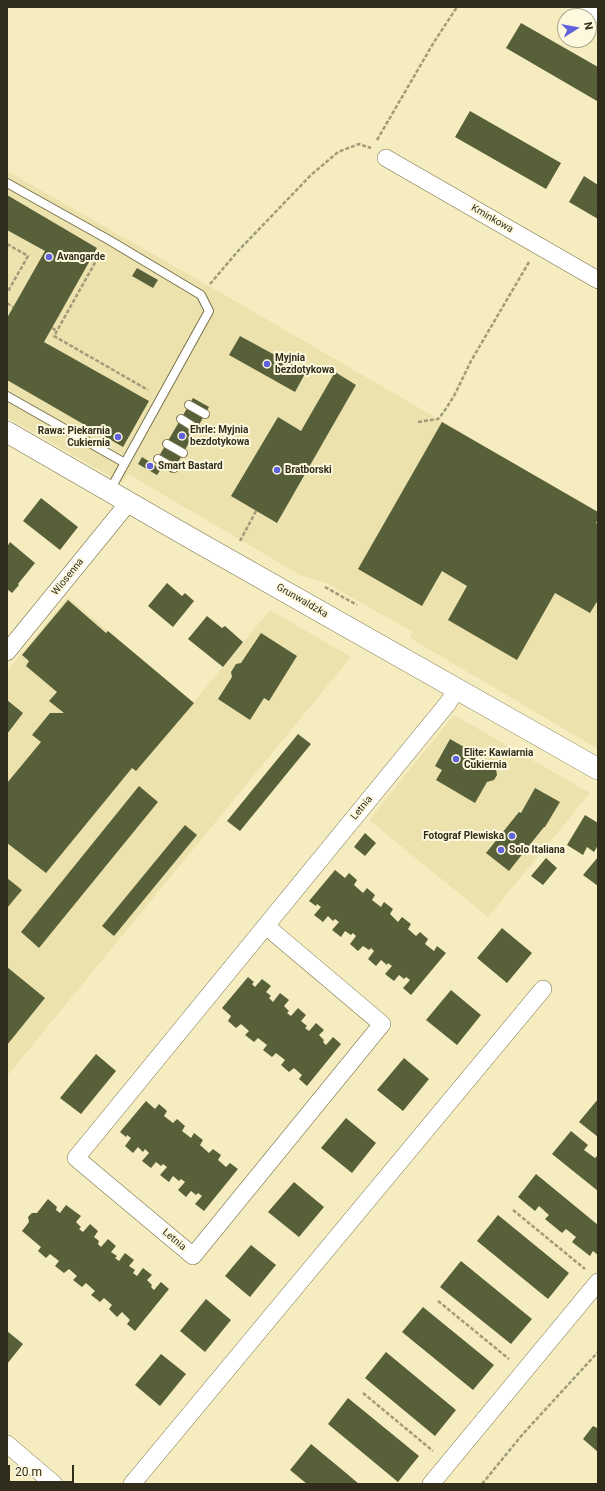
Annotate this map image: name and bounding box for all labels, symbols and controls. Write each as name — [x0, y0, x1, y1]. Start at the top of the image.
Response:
north arrow — [557, 8, 597, 48]
text: N — [581, 21, 595, 31]
street label: Kminkowa — [469, 202, 515, 236]
place label: Avangarde — [57, 251, 105, 263]
marker: Avangarde — [44, 252, 54, 262]
place label: Myjnia bezdotykowa — [275, 352, 334, 376]
marker: Myjnia bezdotykowa — [262, 359, 272, 369]
place label: Ehrle: Myjnia bezdotykowa — [190, 424, 249, 448]
place label: Rawa: Piekarnia Cukiernia — [38, 425, 110, 448]
marker: Ehrle: Myjnia bezdotykowa — [177, 431, 187, 441]
marker: Rawa: Piekarnia Cukiernia — [113, 432, 123, 442]
place label: Smart Bastard — [158, 460, 223, 472]
marker: Smart Bastard — [145, 461, 155, 471]
place label: Bratborski — [285, 464, 332, 476]
marker: Bratborski — [272, 465, 282, 475]
street label: Wiosenna — [50, 556, 86, 598]
street label: Grunwaldzka — [274, 581, 330, 621]
place label: Elite: Kawiarnia Cukiernia — [464, 747, 533, 770]
marker: Elite: Kawiarnia Cukiernia — [451, 754, 461, 764]
street label: Letnia — [349, 794, 375, 822]
place label: Fotograf Plewiska — [423, 830, 504, 842]
marker: Fotograf Plewiska — [507, 831, 517, 841]
place label: Solo Italiana — [509, 844, 565, 856]
marker: Solo Italiana — [496, 845, 506, 855]
street label: Letnia — [160, 1227, 188, 1253]
scale bar — [10, 1457, 76, 1483]
text: 20 m — [15, 1465, 42, 1479]

